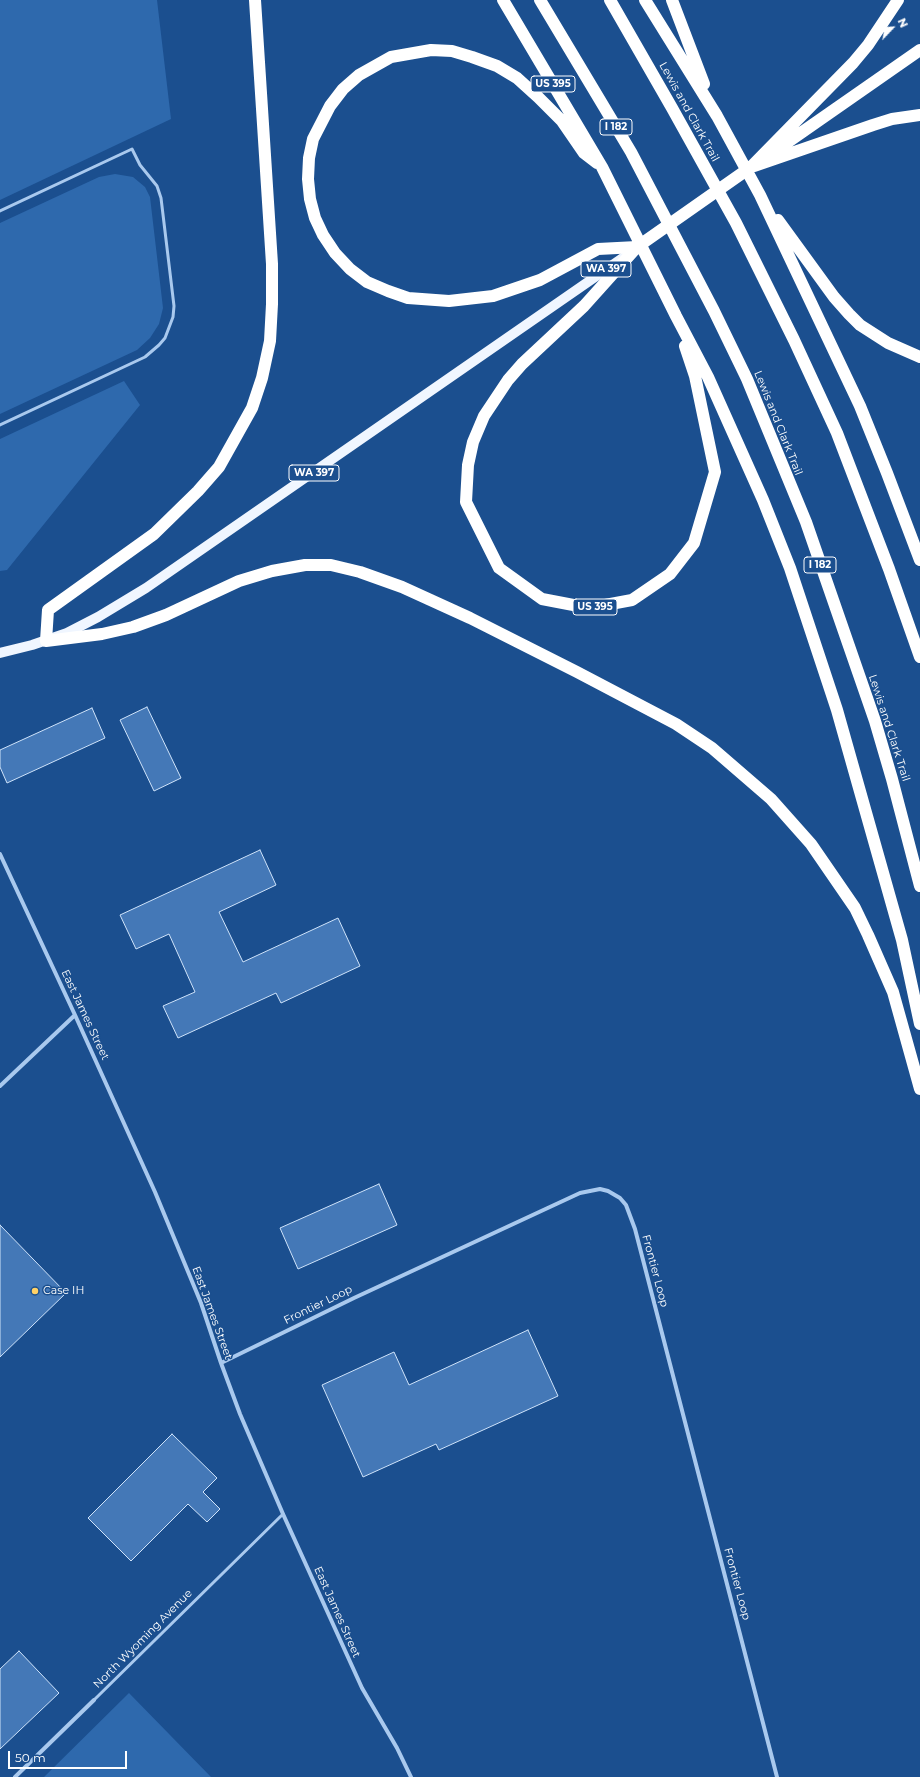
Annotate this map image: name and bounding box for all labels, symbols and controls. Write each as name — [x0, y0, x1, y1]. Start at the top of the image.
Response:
north arrow — [872, 8, 912, 48]
text: N — [895, 16, 911, 30]
street label: Lewis and Clark Trail — [656, 60, 722, 164]
road number: US 395 — [531, 76, 575, 92]
road number: I 182 — [600, 119, 632, 135]
road number: WA 397 — [581, 261, 631, 277]
street label: Lewis and Clark Trail — [751, 369, 805, 477]
road number: WA 397 — [289, 465, 339, 481]
road number: I 182 — [804, 557, 836, 573]
road number: US 395 — [573, 599, 617, 615]
street label: Lewis and Clark Trail — [865, 673, 913, 783]
street label: East James Street — [58, 968, 112, 1062]
street label: Frontier Loop — [639, 1233, 671, 1309]
street label: East James Street — [189, 1265, 235, 1361]
street label: Frontier Loop — [282, 1283, 354, 1327]
place label: Case IH — [43, 1284, 84, 1298]
marker: Case IH — [30, 1286, 40, 1296]
street label: Frontier Loop — [721, 1546, 753, 1622]
street label: East James Street — [311, 1564, 363, 1660]
street label: North Wyoming Avenue — [91, 1587, 195, 1691]
scale bar — [10, 1743, 129, 1769]
text: 50 m — [15, 1750, 46, 1765]

